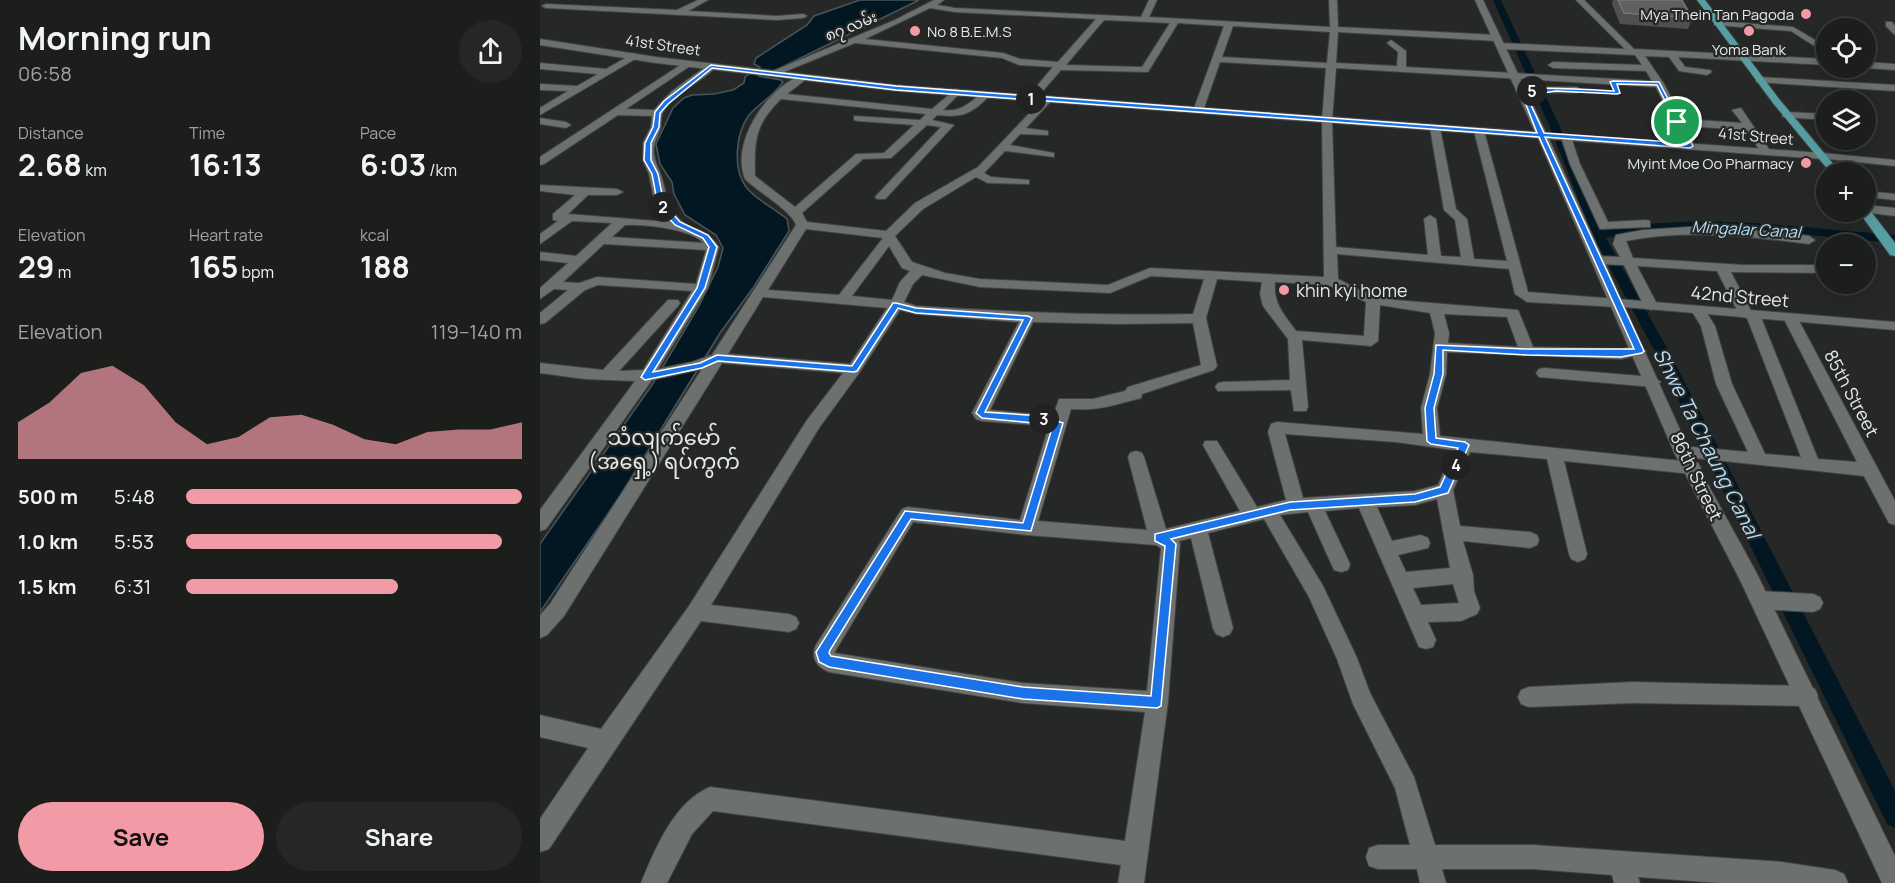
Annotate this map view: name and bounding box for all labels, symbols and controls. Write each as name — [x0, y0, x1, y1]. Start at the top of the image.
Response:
place label: Mya Thein Tan Pagoda — [1640, 4, 1794, 25]
street label: ၈၇ လမ်း — [822, 6, 881, 48]
marker: Mya Thein Tan Pagoda — [1799, 7, 1813, 21]
text: Morning run — [18, 15, 212, 60]
map controls — [1816, 18, 1876, 294]
button: locate — [1816, 18, 1876, 78]
button: share — [459, 20, 522, 83]
place label: No 8 B.E.M.S — [927, 21, 1011, 42]
marker: No 8 B.E.M.S — [908, 24, 922, 38]
marker: Yoma Bank — [1742, 24, 1756, 38]
street label: 41st Street — [624, 29, 702, 61]
place label: Yoma Bank — [1712, 39, 1787, 60]
text: 06:58 — [18, 60, 72, 87]
pin: 5 — [1517, 76, 1547, 106]
text: 5 — [1527, 80, 1537, 102]
pin: 1 — [1016, 84, 1046, 114]
text: 1 — [1027, 88, 1035, 110]
button: layers — [1816, 90, 1876, 150]
pin — [1651, 96, 1702, 147]
icon: arrive — [1660, 105, 1693, 138]
text: Distance — [18, 122, 84, 144]
text: Time — [189, 122, 225, 144]
text: Pace — [360, 122, 396, 144]
street label: 41st Street — [1717, 122, 1795, 150]
text: 2.68 — [18, 144, 82, 185]
text: 16:13 — [189, 144, 262, 185]
text: 6:03 — [360, 144, 426, 185]
place label: Myint Moe Oo Pharmacy — [1627, 153, 1794, 174]
marker: Myint Moe Oo Pharmacy — [1799, 156, 1813, 170]
text: km — [82, 159, 107, 181]
text: /km — [426, 159, 457, 181]
button: + — [1816, 162, 1876, 222]
pin: 2 — [648, 192, 678, 222]
text: 2 — [658, 196, 668, 218]
water label: Mingalar Canal — [1691, 215, 1803, 243]
text: Elevation — [18, 224, 86, 246]
text: Heart rate — [189, 224, 263, 246]
text: kcal — [360, 224, 389, 246]
button: − — [1816, 234, 1876, 294]
text: 29 — [18, 246, 55, 287]
text: 165 — [189, 246, 238, 287]
text: 188 — [360, 246, 410, 287]
text: m — [55, 261, 71, 283]
text: bpm — [238, 261, 274, 283]
place label: khin kyi home — [1296, 278, 1407, 302]
street label: 42nd Street — [1690, 280, 1790, 312]
marker: khin kyi home — [1277, 283, 1291, 297]
text: Elevation — [18, 318, 102, 345]
text: 119–140 m — [431, 318, 522, 345]
water label: Shwe Ta Chaung Canal — [1647, 343, 1768, 545]
street label: 85th Street — [1819, 345, 1885, 441]
pin: 3 — [1029, 404, 1059, 434]
text: 3 — [1039, 408, 1049, 430]
district label: သံလျက်မော် (အရှေ့) ရပ်ကွက် — [588, 422, 740, 479]
street label: 86th Street — [1665, 428, 1729, 524]
pin: 4 — [1441, 450, 1471, 480]
text: 4 — [1451, 454, 1461, 476]
text: 500 m — [18, 483, 78, 510]
text: 5:48 — [114, 483, 155, 510]
text: 1.0 km — [18, 528, 78, 555]
text: 5:53 — [114, 528, 154, 555]
text: 1.5 km — [18, 573, 77, 600]
text: 6:31 — [114, 573, 151, 600]
button: Save — [18, 802, 264, 871]
button: Share — [276, 802, 522, 871]

